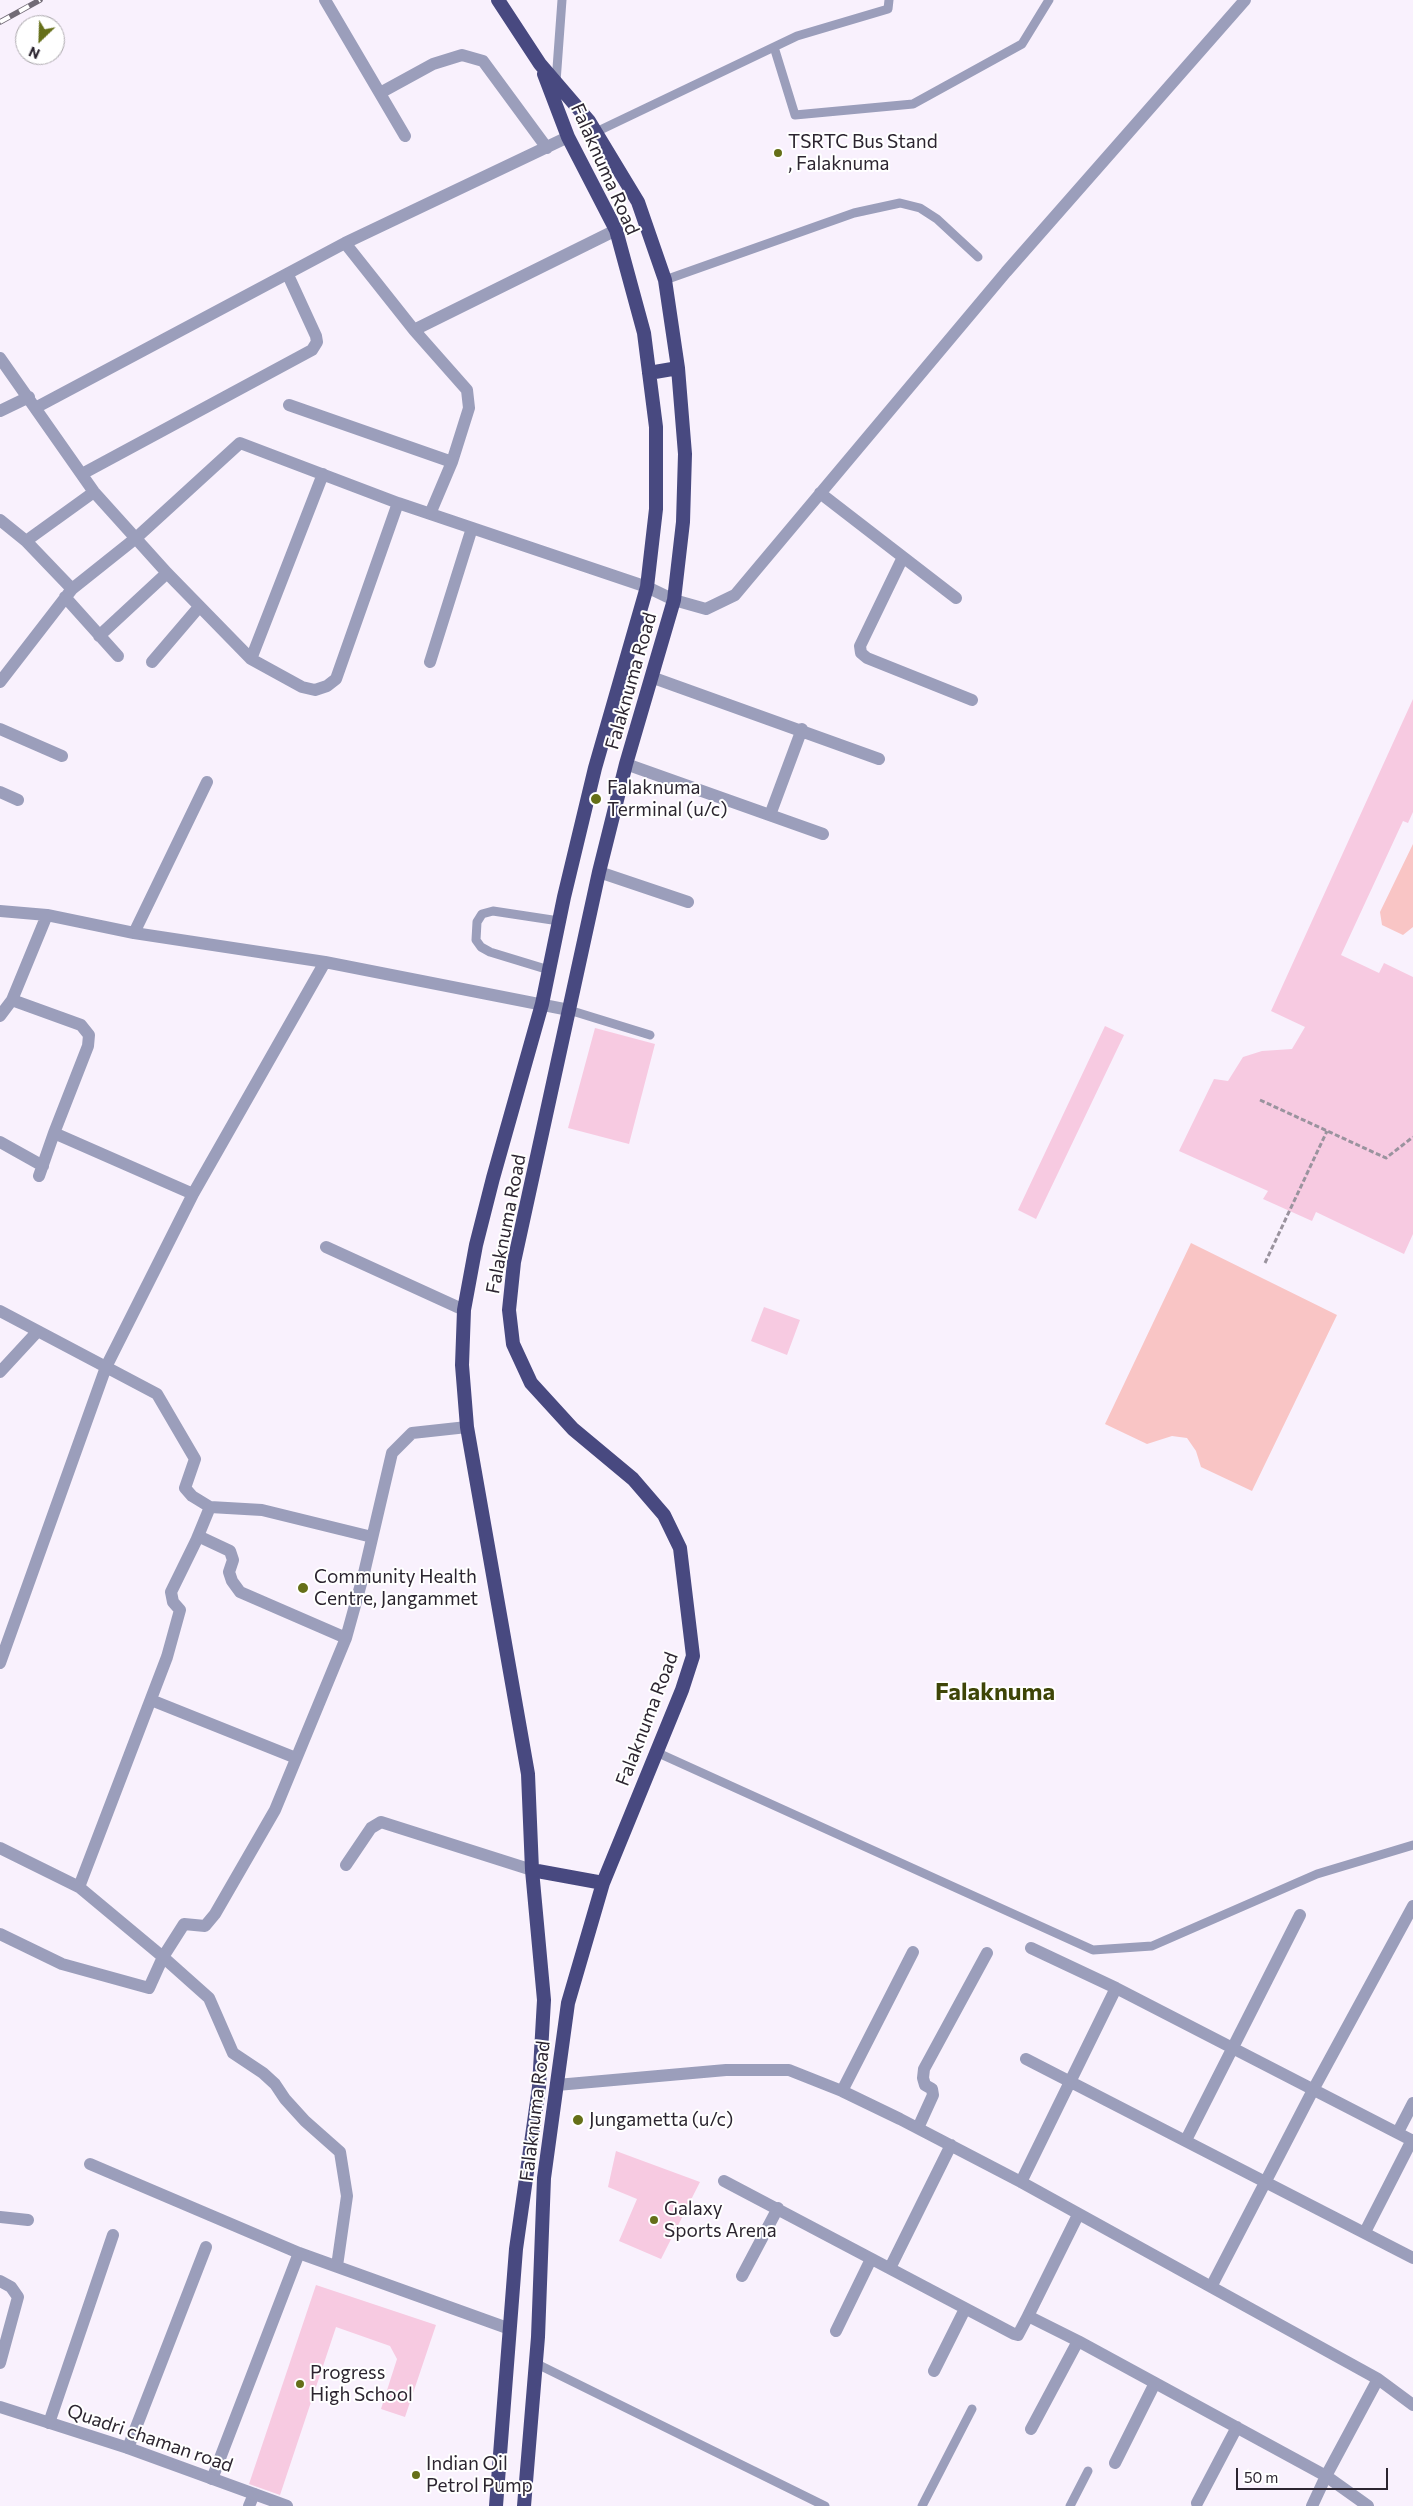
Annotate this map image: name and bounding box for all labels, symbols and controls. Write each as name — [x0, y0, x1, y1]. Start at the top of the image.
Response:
north arrow — [15, 15, 65, 65]
text: N — [26, 43, 42, 63]
street label: Falaknuma Road — [566, 100, 644, 238]
place label: TSRTC Bus Stand , Falaknuma — [788, 131, 938, 175]
marker: TSRTC Bus Stand , Falaknuma — [772, 147, 784, 159]
street label: Falaknuma Road — [601, 610, 661, 752]
place label: Falaknuma Terminal (u/c) — [607, 777, 728, 821]
marker: Falaknuma Terminal (u/c) — [589, 792, 603, 806]
street label: Falaknuma Road — [481, 1152, 531, 1296]
place label: Community Health Centre, Jangammet — [314, 1566, 478, 1610]
marker: Community Health Centre, Jangammet — [296, 1581, 310, 1595]
street label: Falaknuma Road — [611, 1649, 683, 1789]
district label: Falaknuma — [935, 1678, 1055, 1706]
street label: Falaknuma Road — [515, 2039, 555, 2183]
place label: Jungametta (u/c) — [589, 2109, 733, 2131]
marker: Jungametta (u/c) — [571, 2113, 585, 2127]
place label: Galaxy Sports Arena — [664, 2198, 777, 2242]
marker: Galaxy Sports Arena — [648, 2214, 660, 2226]
place label: Progress High School — [310, 2362, 413, 2406]
marker: Progress High School — [294, 2378, 306, 2390]
street label: Quadri chaman road — [64, 2399, 236, 2477]
place label: Indian Oil Petrol Pump — [426, 2453, 533, 2497]
scale bar — [1238, 2458, 1390, 2490]
text: 50 m — [1244, 2468, 1278, 2486]
marker: Indian Oil Petrol Pump — [410, 2469, 422, 2481]

